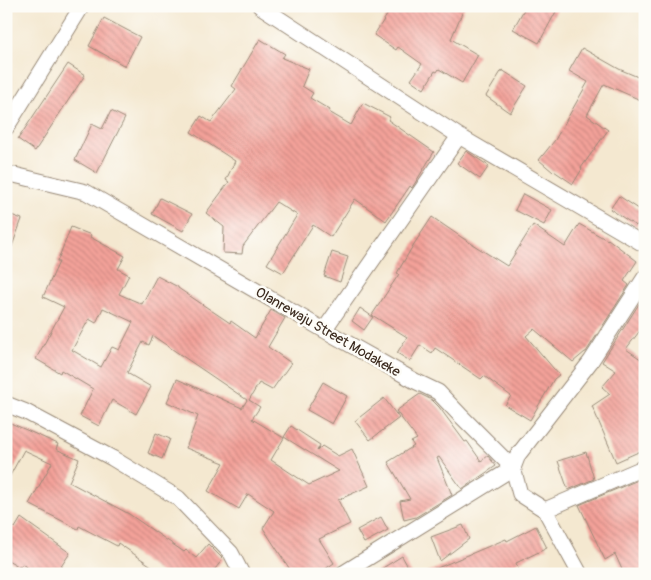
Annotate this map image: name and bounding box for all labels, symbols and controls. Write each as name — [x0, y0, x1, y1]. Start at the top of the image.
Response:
street label: Olanrewaju Street Modakeke — [253, 284, 403, 380]

